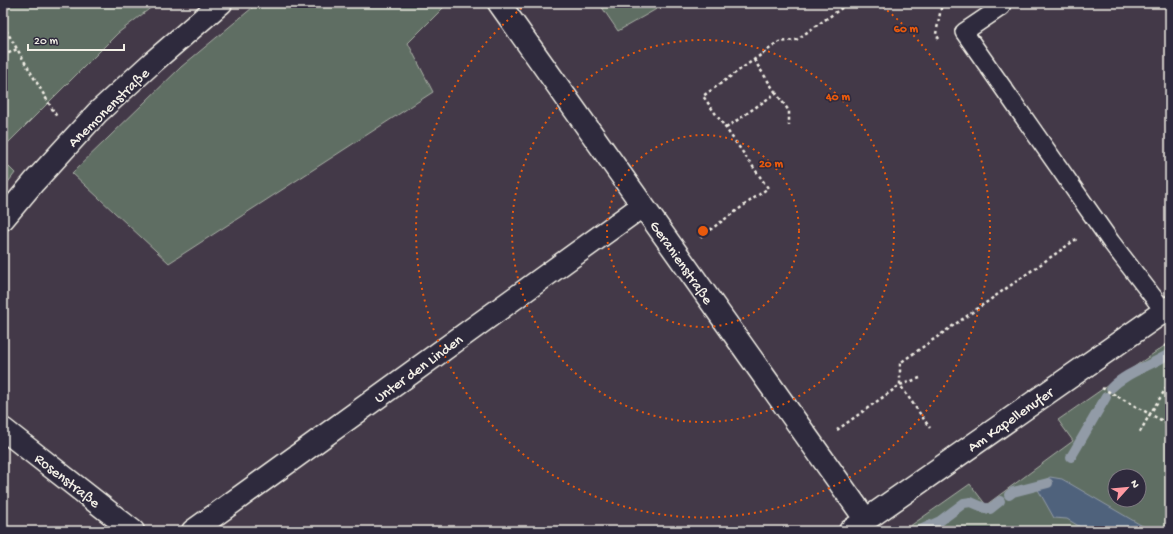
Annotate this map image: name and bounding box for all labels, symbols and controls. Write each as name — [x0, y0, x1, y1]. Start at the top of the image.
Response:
text: 60 m — [894, 23, 919, 37]
scale bar — [28, 26, 124, 52]
text: 20 m — [34, 35, 59, 49]
street label: Anemonenstraße — [65, 65, 154, 152]
text: 40 m — [825, 91, 850, 105]
text: 20 m — [759, 158, 784, 172]
street label: Geranienstraße — [645, 218, 716, 309]
centre of rings — [696, 224, 710, 238]
street label: Unter den Linden — [371, 331, 467, 408]
street label: Am Kapellenufer — [965, 383, 1059, 457]
street label: Rosenstraße — [30, 450, 103, 513]
north arrow — [1107, 468, 1147, 508]
text: N — [1127, 478, 1141, 490]

